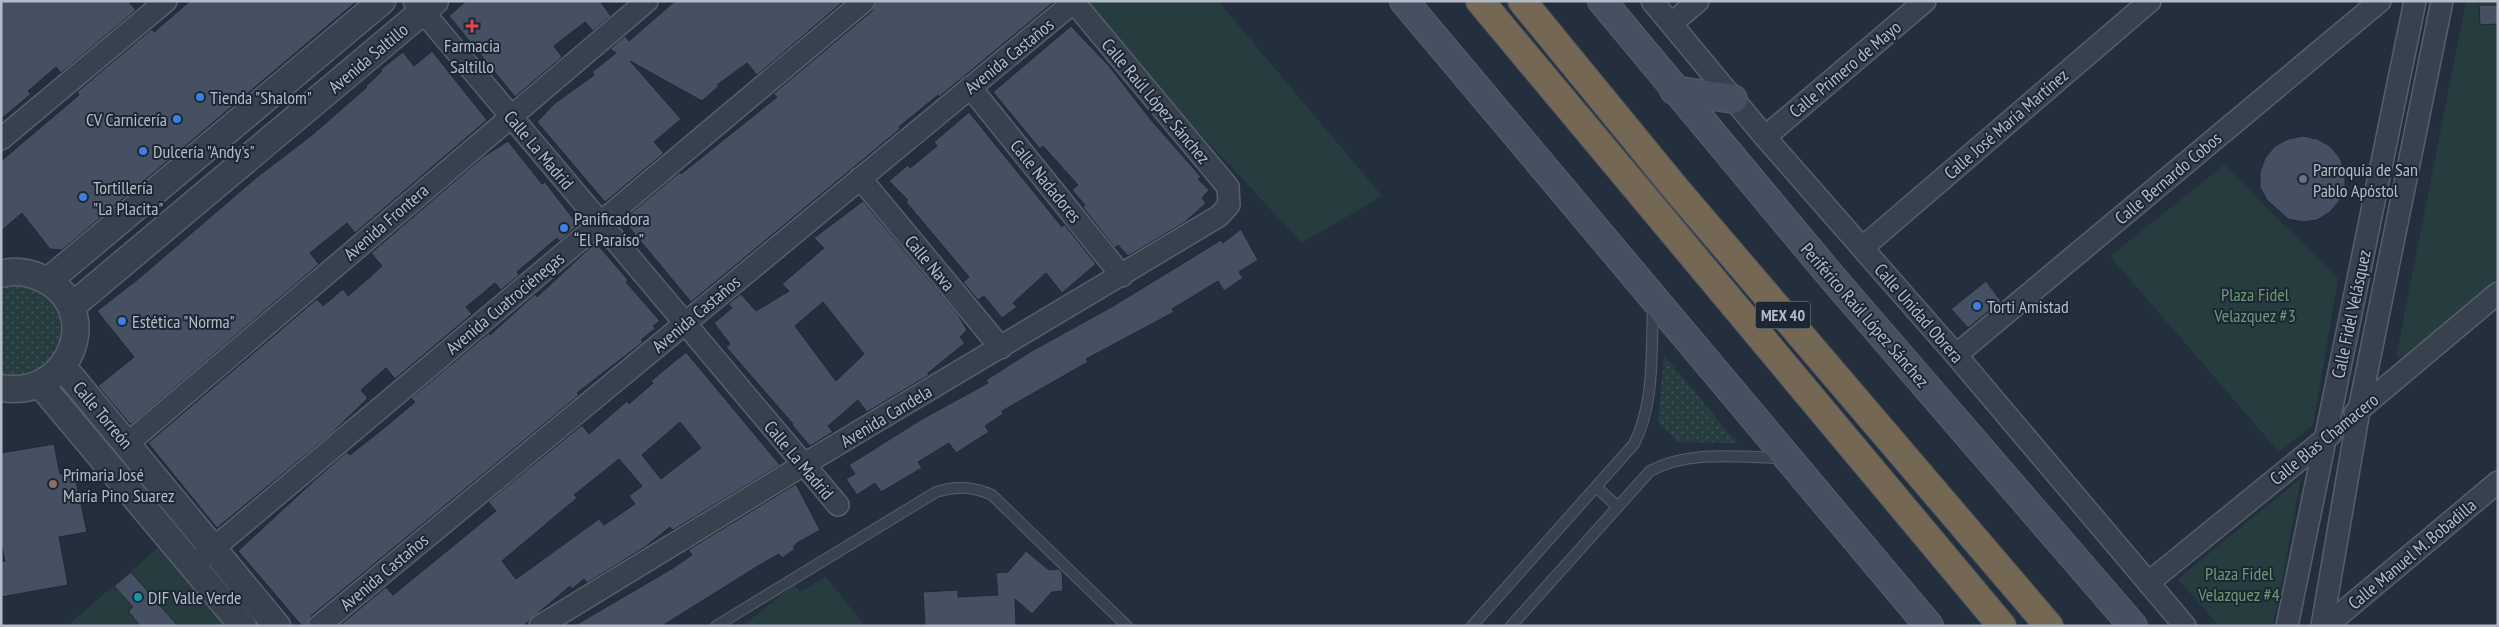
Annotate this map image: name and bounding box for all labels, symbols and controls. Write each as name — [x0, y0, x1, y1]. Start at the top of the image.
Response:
street label: Avenida Castaños — [960, 13, 1058, 99]
street label: Calle Primero de Mayo — [1784, 15, 1906, 123]
street label: Avenida Saltillo — [323, 18, 413, 98]
marker: Farmacia Saltillo — [466, 20, 478, 32]
place label: Farmacia Saltillo — [444, 34, 500, 78]
street label: Calle Raúl López Sánchez — [1097, 34, 1215, 168]
street label: Calle José María Martínez — [1939, 64, 2073, 184]
place label: Tienda "Shalom" — [210, 86, 312, 109]
marker: Tienda "Shalom" — [194, 91, 206, 103]
street label: Calle La Madrid — [499, 106, 579, 194]
place label: CV Carnicería — [86, 108, 167, 131]
marker: CV Carnicería — [171, 113, 183, 125]
street label: Calle Bernardo Cobos — [2110, 127, 2226, 229]
street label: Calle Nadadores — [1005, 135, 1087, 227]
place label: Dulcería "Andy's" — [153, 140, 255, 163]
marker: Dulcería "Andy's" — [137, 145, 149, 157]
place label: Parroquía de San Pablo Apóstol — [2313, 158, 2418, 202]
marker: Parroquía de San Pablo Apóstol — [2297, 173, 2309, 185]
place label: Tortillería "La Placita" — [93, 176, 163, 220]
street label: Avenida Frontera — [339, 179, 433, 265]
marker: Tortillería "La Placita" — [77, 191, 89, 203]
place label: Panificadora “El Paraíso” — [574, 207, 650, 251]
marker: Panificadora “El Paraíso” — [558, 222, 570, 234]
street label: Calle Nava — [900, 230, 960, 296]
street label: Periférico Raúl López Sánchez — [1796, 238, 1934, 392]
street label: Avenida Cuatrociénegas — [441, 247, 569, 359]
street label: Calle Fidel Velásquez — [2326, 248, 2376, 380]
street label: Calle Unidad Obrera — [1869, 258, 1969, 368]
street label: Avenida Castaños — [647, 270, 745, 358]
park label: Plaza Fidel Velazquez #3 — [2213, 283, 2296, 327]
place label: Torti Amistad — [1987, 295, 2069, 318]
marker: Torti Amistad — [1971, 300, 1983, 312]
road number: MEX 40 — [1756, 302, 1810, 328]
place label: Estética "Norma" — [132, 310, 235, 333]
marker: Estética "Norma" — [116, 315, 128, 327]
street label: Calle Torreón — [68, 377, 138, 453]
street label: Avenida Candela — [836, 380, 936, 452]
street label: Calle Blas Chamacero — [2265, 388, 2383, 490]
street label: Calle La Madrid — [759, 416, 839, 504]
place label: Primaria José María Pino Suarez — [63, 463, 174, 507]
marker: Primaria José María Pino Suarez — [47, 478, 59, 490]
street label: Calle Manuel M. Bobadilla — [2343, 494, 2481, 614]
street label: Avenida Castaños — [335, 528, 433, 616]
park label: Plaza Fidel Velazquez #4 — [2197, 562, 2280, 606]
place label: DIF Valle Verde — [148, 586, 242, 609]
marker: DIF Valle Verde — [132, 591, 144, 603]

